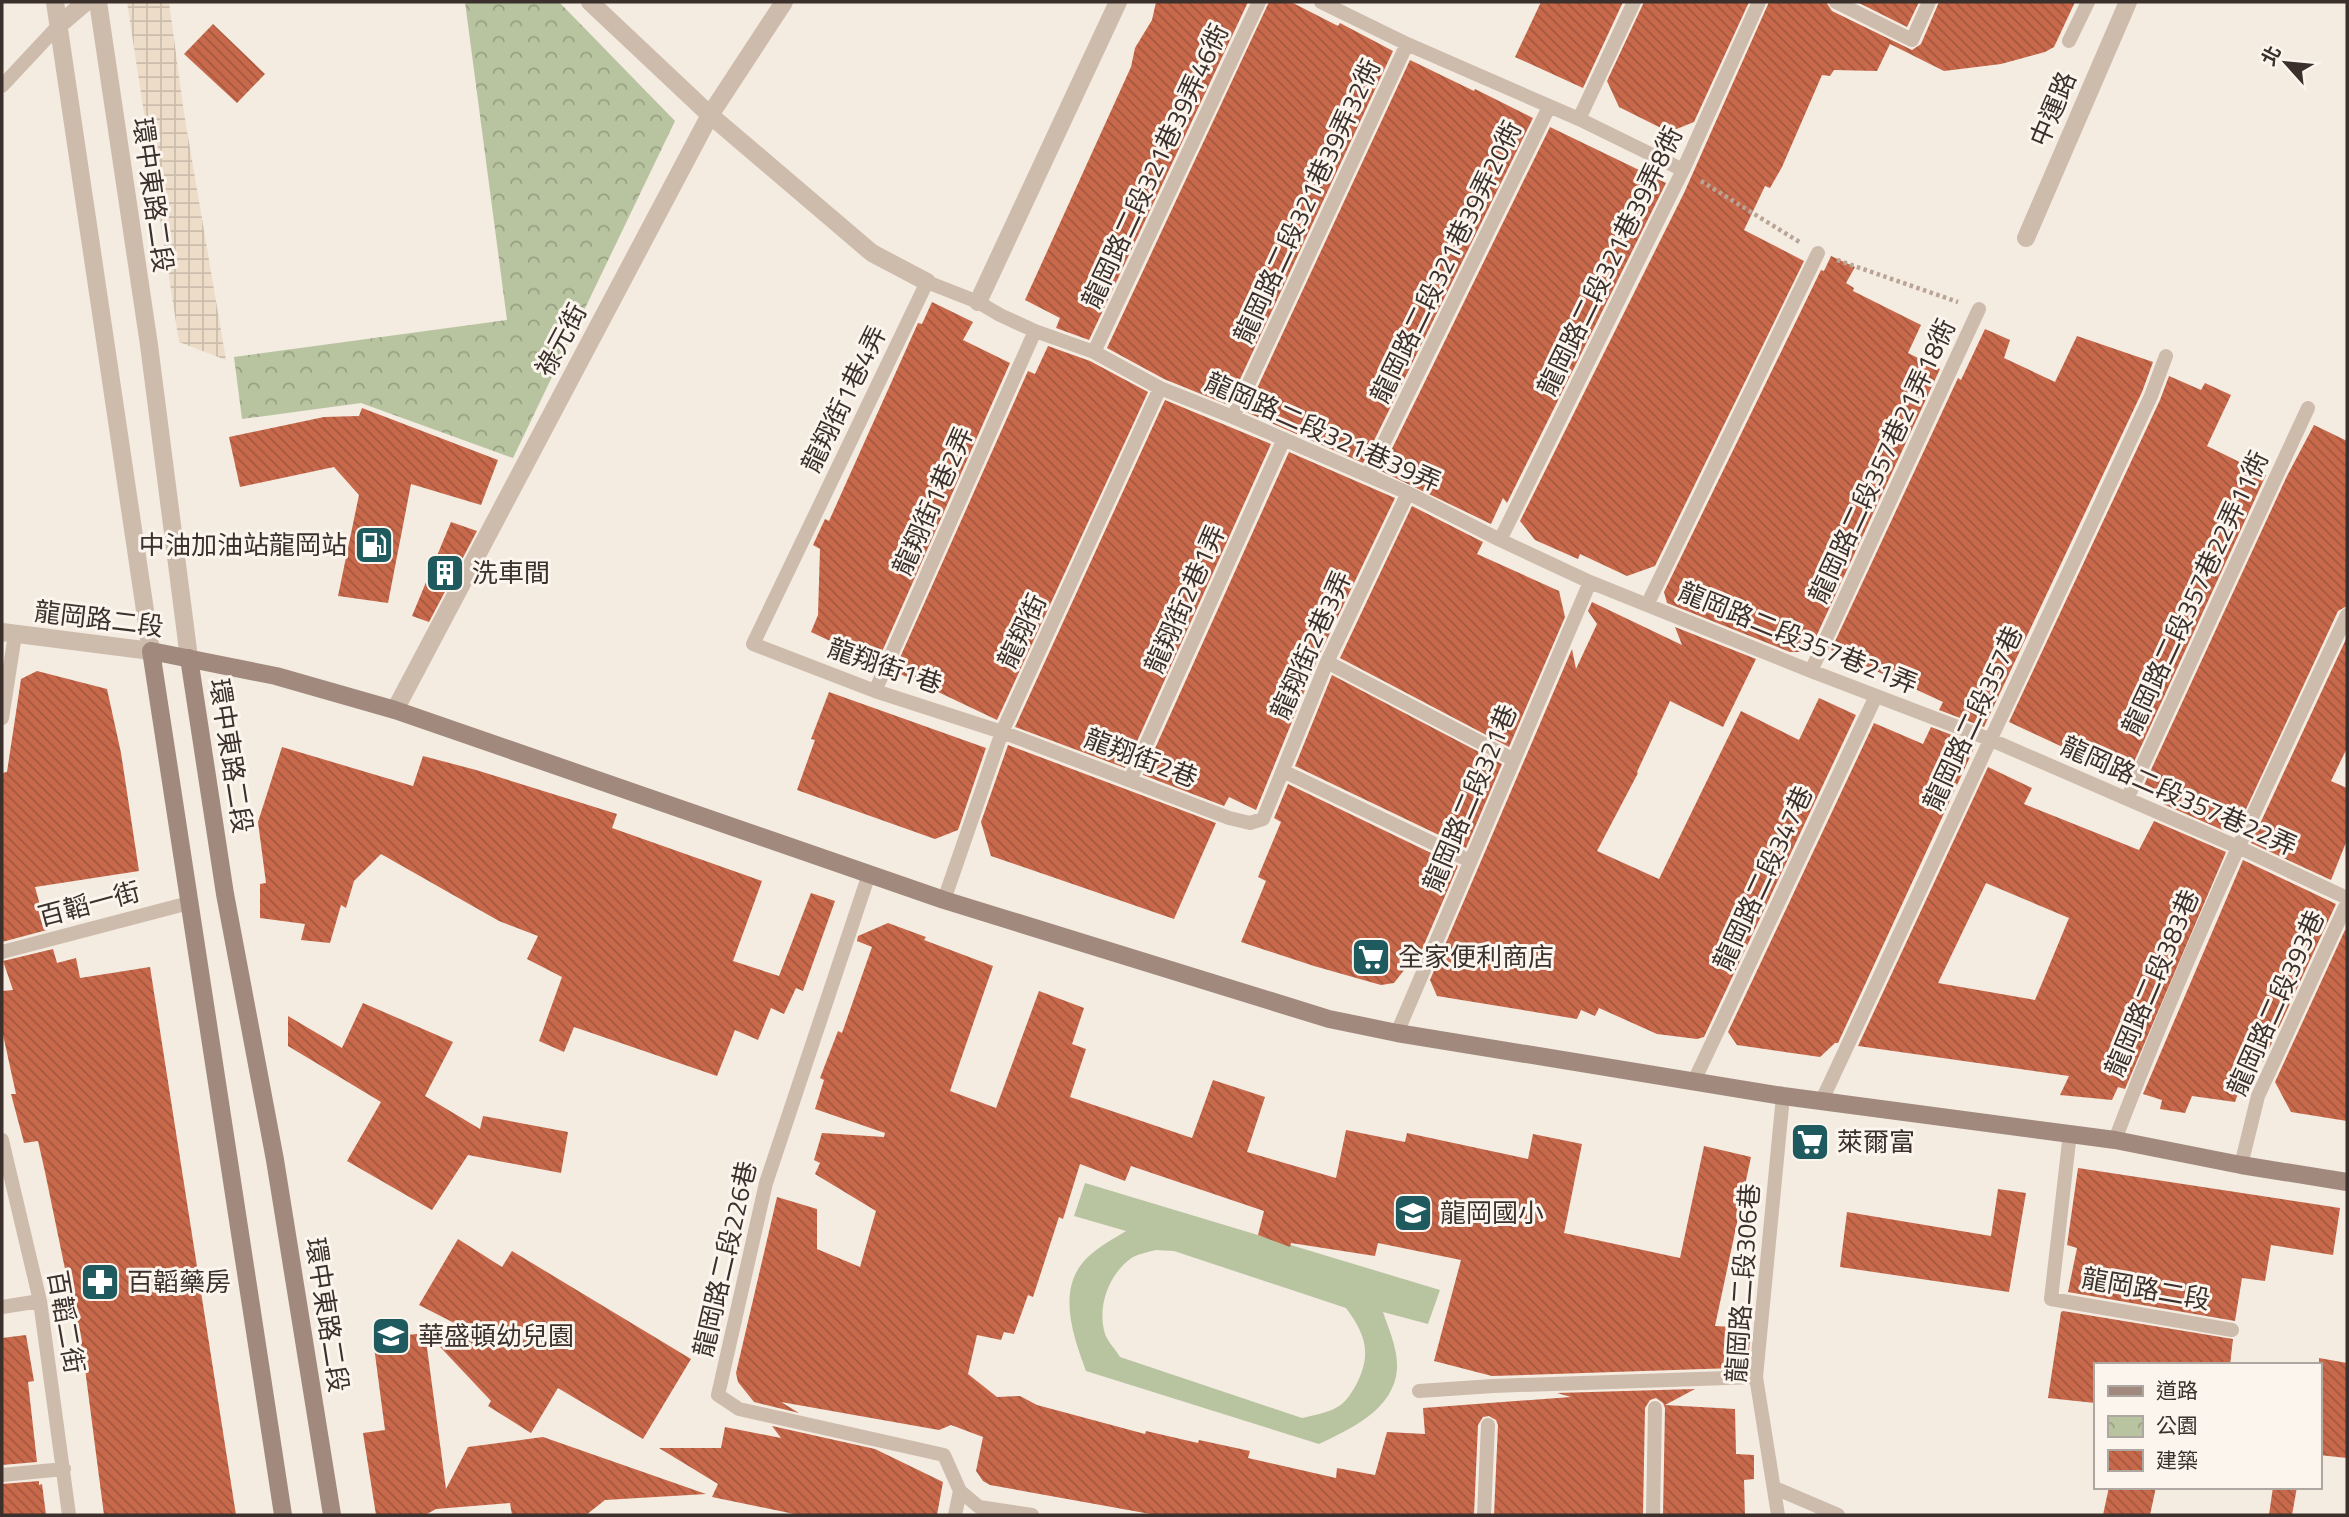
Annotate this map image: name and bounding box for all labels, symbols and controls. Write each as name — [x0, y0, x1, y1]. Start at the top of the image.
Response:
street label: 龍岡路二段321巷39弄46衖 — [1071, 17, 1238, 314]
north arrow — [2251, 28, 2321, 98]
text: 北 — [2253, 40, 2288, 70]
street label: 龍岡路二段321巷39弄32衖 — [1223, 52, 1390, 349]
street label: 中運路 — [2019, 65, 2086, 152]
street label: 龍岡路二段321巷39弄20衖 — [1360, 114, 1531, 410]
street label: 環中東路二段 — [123, 115, 184, 275]
street label: 龍岡路二段321巷39弄8衖 — [1527, 119, 1692, 402]
street label: 祿元街 — [525, 296, 596, 383]
street label: 龍岡路二段357巷21弄18衖 — [1798, 312, 1965, 609]
street label: 龍翔街1巷4弄 — [791, 319, 896, 479]
street label: 龍岡路二段321巷39弄 — [1199, 362, 1448, 501]
street label: 龍翔街1巷2弄 — [882, 420, 983, 581]
street label: 龍岡路二段357巷22弄11衖 — [2111, 444, 2278, 741]
street label: 龍翔街2巷1弄 — [1134, 518, 1235, 679]
fuel station icon: 中油加油站龍岡站 — [353, 524, 395, 566]
place label: 中油加油站龍岡站 — [139, 525, 347, 564]
building icon: 洗車間 — [424, 552, 466, 594]
place label: 洗車間 — [472, 553, 550, 592]
street label: 龍翔街2巷3弄 — [1260, 564, 1361, 725]
street label: 龍岡路二段357巷21弄 — [1673, 572, 1924, 703]
street label: 龍翔街 — [987, 587, 1056, 674]
street label: 龍岡路二段 — [32, 591, 166, 646]
street label: 龍岡路二段357巷 — [1913, 619, 2032, 817]
street label: 龍翔街1巷 — [823, 628, 948, 703]
street label: 環中東路二段 — [200, 676, 263, 836]
street label: 龍岡路二段321巷 — [1413, 698, 1527, 897]
street label: 龍翔街2巷 — [1079, 718, 1204, 797]
street label: 龍岡路二段357巷22弄 — [2055, 726, 2304, 865]
street label: 龍岡路二段347巷 — [1703, 779, 1822, 977]
street label: 百韜一街 — [34, 871, 144, 936]
street label: 龍岡路二段383巷 — [2095, 883, 2209, 1082]
street label: 龍岡路二段393巷 — [2217, 904, 2334, 1102]
supermarket icon: 全家便利商店 — [1350, 936, 1392, 978]
place label: 全家便利商店 — [1398, 937, 1554, 976]
supermarket icon: 萊爾富 — [1789, 1121, 1831, 1163]
place label: 萊爾富 — [1837, 1122, 1915, 1161]
street label: 龍岡路二段226巷 — [683, 1157, 766, 1361]
street label: 龍岡路二段306巷 — [1716, 1182, 1769, 1384]
school or university icon: 龍岡國小 — [1392, 1192, 1434, 1234]
place label: 龍岡國小 — [1440, 1193, 1544, 1232]
street label: 環中東路二段 — [296, 1235, 359, 1395]
street label: 龍岡路二段 — [2079, 1258, 2213, 1319]
pharmacy icon: 百韜藥房 — [79, 1261, 121, 1303]
place label: 百韜藥房 — [127, 1262, 231, 1301]
street label: 百韜二街 — [38, 1267, 95, 1377]
school or university icon: 華盛頓幼兒園 — [370, 1315, 412, 1357]
place label: 華盛頓幼兒園 — [418, 1316, 574, 1355]
legend — [2094, 1363, 2321, 1489]
text: 道路 — [2156, 1374, 2198, 1406]
text: 公園 — [2156, 1409, 2198, 1441]
text: 建築 — [2156, 1444, 2198, 1476]

